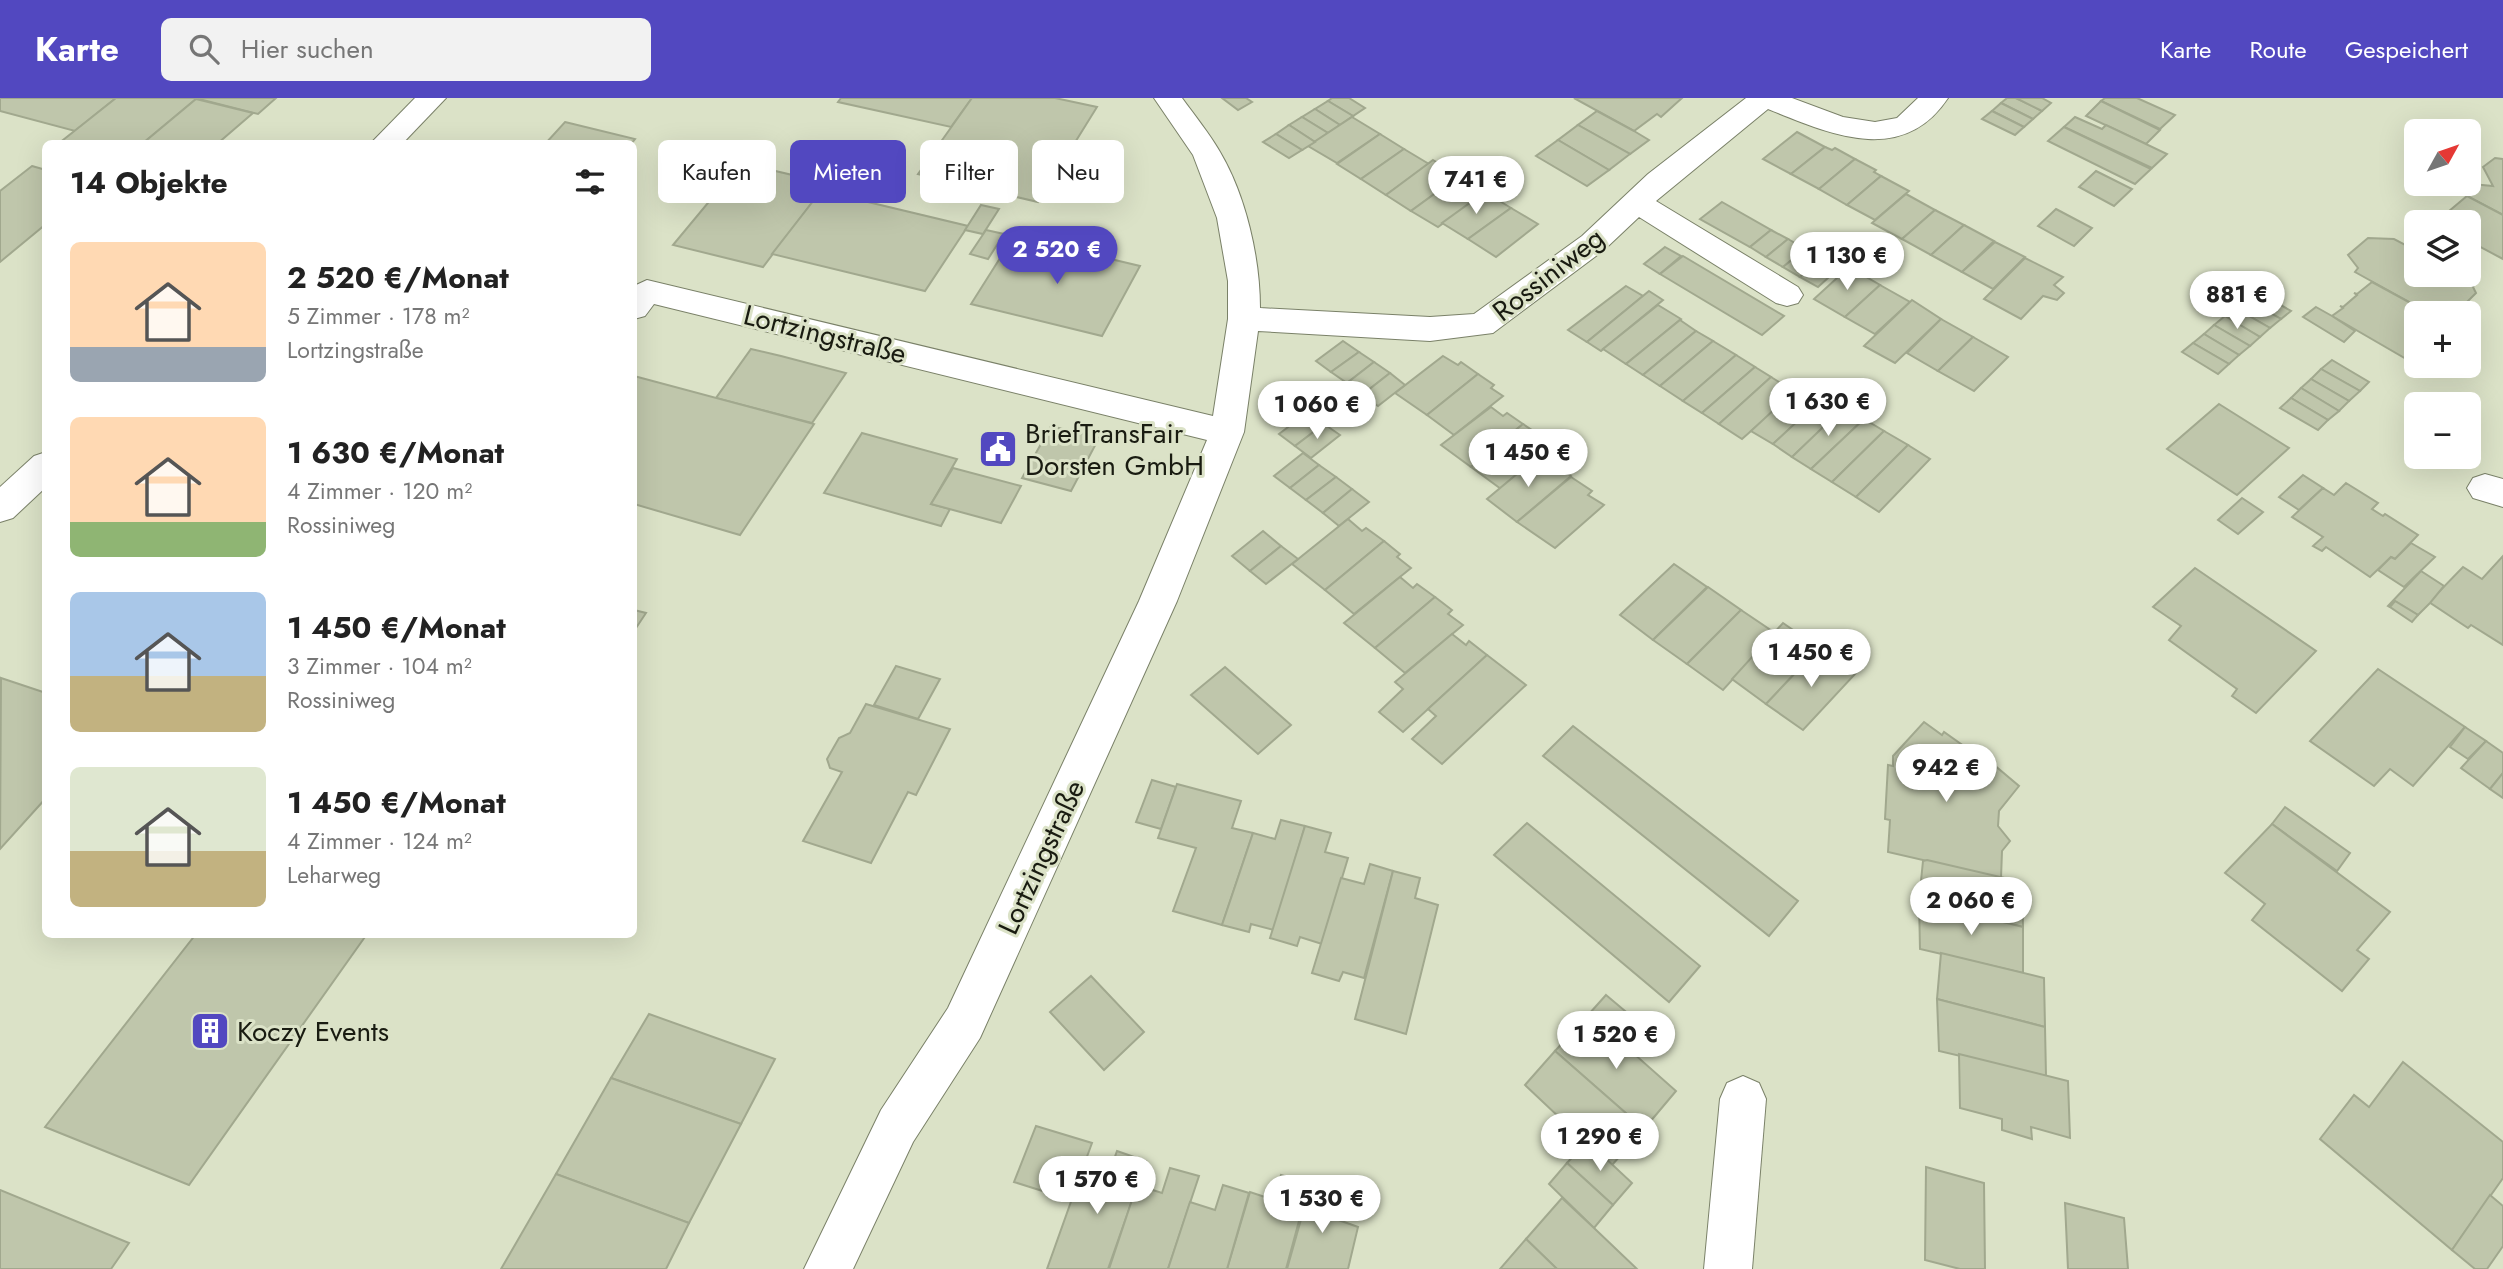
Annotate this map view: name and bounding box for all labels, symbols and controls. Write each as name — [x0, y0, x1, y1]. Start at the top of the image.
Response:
search box — [161, 18, 651, 81]
text: Karte — [35, 26, 119, 73]
icon: search — [185, 30, 223, 68]
text: Hier suchen — [241, 30, 374, 68]
text: Karte — [2160, 32, 2211, 67]
text: Route — [2249, 32, 2307, 67]
text: Gespeichert — [2345, 32, 2468, 67]
north arrow — [2404, 119, 2482, 196]
map controls — [2404, 119, 2481, 469]
chip: Kaufen — [658, 140, 776, 203]
chip: Mieten — [790, 140, 906, 203]
chip: Filter — [920, 140, 1018, 203]
chip: Neu — [1032, 140, 1124, 203]
pin: 741 € — [1427, 156, 1525, 216]
text: 14 Objekte — [70, 161, 228, 204]
text: 741 € — [1444, 162, 1508, 196]
icon: filters — [571, 163, 609, 201]
button: layers — [2404, 210, 2481, 287]
street label: Rossiniweg — [1484, 218, 1613, 331]
pin: 2 520 € — [992, 226, 1122, 286]
text: 2 520 € — [1012, 232, 1102, 266]
pin: 1 130 € — [1782, 232, 1912, 292]
text: 1 130 € — [1806, 238, 1888, 272]
text: 2 520 €/Monat — [287, 256, 509, 299]
icon: home — [126, 270, 210, 354]
pin: 881 € — [2188, 272, 2286, 331]
text: 881 € — [2206, 277, 2268, 311]
street label: Lortzingstraße — [739, 294, 911, 374]
text: 5 Zimmer · 178 m² — [287, 299, 469, 333]
button: + — [2404, 301, 2481, 378]
text: Lortzingstraße — [287, 333, 424, 367]
pin: 1 630 € — [1763, 378, 1893, 438]
pin: 1 060 € — [1252, 382, 1382, 441]
text: 1 630 € — [1785, 384, 1871, 418]
text: 1 060 € — [1274, 387, 1360, 421]
button: − — [2404, 392, 2481, 469]
place label: BriefTransFair Dorsten GmbH — [1025, 413, 1204, 486]
public building icon: BriefTransFair Dorsten GmbH — [977, 428, 1019, 470]
pin: 1 450 € — [1463, 430, 1593, 489]
text: 1 630 €/Monat — [287, 431, 504, 474]
text: 1 450 € — [1485, 435, 1571, 469]
icon: home — [126, 445, 210, 529]
text: 4 Zimmer · 120 m² — [287, 474, 472, 508]
text: Rossiniweg — [287, 508, 395, 542]
text: 1 450 €/Monat — [287, 606, 506, 649]
icon: home — [126, 620, 210, 704]
pin: 1 450 € — [1746, 630, 1876, 689]
text: 1 450 € — [1768, 635, 1854, 669]
text: 3 Zimmer · 104 m² — [287, 649, 472, 683]
text: Rossiniweg — [287, 683, 395, 717]
pin: 942 € — [1897, 744, 1995, 804]
text: 942 € — [1912, 750, 1980, 784]
street label: Lortzingstraße — [988, 773, 1095, 941]
text: 1 450 €/Monat — [287, 781, 506, 824]
icon: home — [126, 795, 210, 879]
text: 4 Zimmer · 124 m² — [287, 824, 472, 858]
text: Leharweg — [287, 858, 381, 892]
pin: 2 060 € — [1906, 878, 2036, 937]
text: 2 060 € — [1926, 883, 2016, 917]
building icon: Koczy Events — [189, 1010, 231, 1052]
place label: Koczy Events — [237, 1011, 389, 1052]
pin: 1 520 € — [1551, 1012, 1681, 1071]
text: 1 520 € — [1573, 1017, 1659, 1051]
pin: 1 290 € — [1535, 1114, 1665, 1173]
text: 1 290 € — [1557, 1119, 1643, 1153]
pin: 1 570 € — [1032, 1156, 1162, 1216]
text: 1 570 € — [1055, 1162, 1139, 1196]
pin: 1 530 € — [1257, 1176, 1387, 1235]
text: 1 530 € — [1280, 1181, 1364, 1215]

